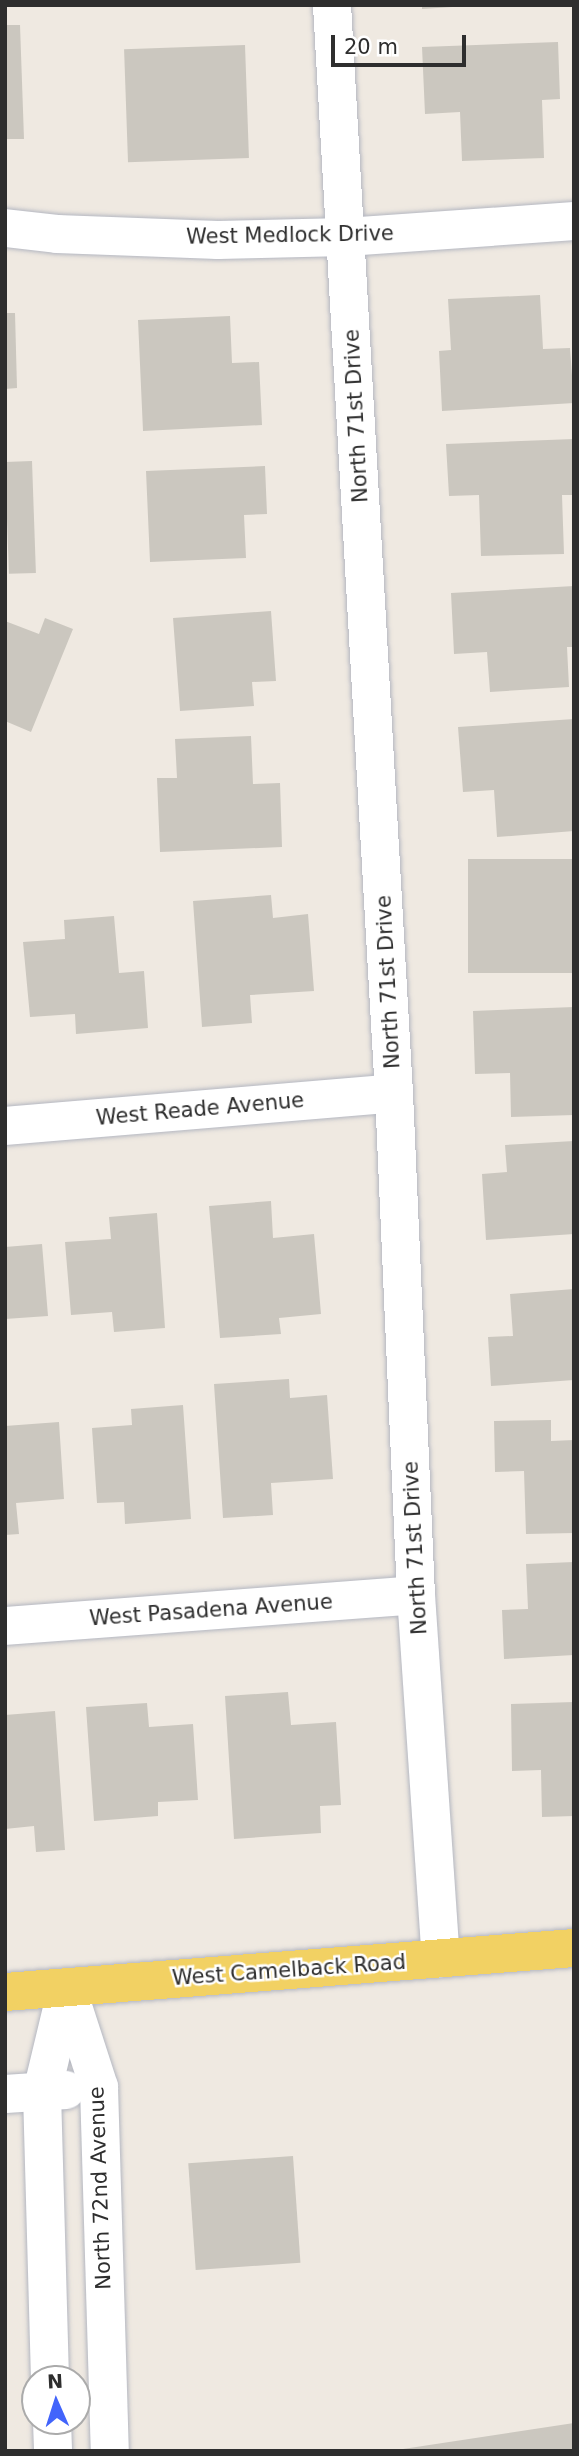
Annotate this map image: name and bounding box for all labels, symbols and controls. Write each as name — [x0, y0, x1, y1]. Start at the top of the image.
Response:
scale bar — [334, 21, 469, 65]
text: 20 m — [344, 35, 398, 59]
street label: West Medlock Drive — [186, 221, 394, 249]
street label: North 71st Drive — [339, 328, 373, 504]
street label: North 71st Drive — [371, 894, 405, 1070]
street label: West Reade Avenue — [95, 1087, 305, 1131]
street label: North 71st Drive — [398, 1460, 432, 1636]
street label: West Pasadena Avenue — [89, 1589, 333, 1631]
street label: West Camelback Road — [171, 1949, 407, 1991]
street label: North 72nd Avenue — [84, 2086, 116, 2290]
north arrow — [21, 2365, 91, 2435]
text: N — [46, 2370, 64, 2392]

